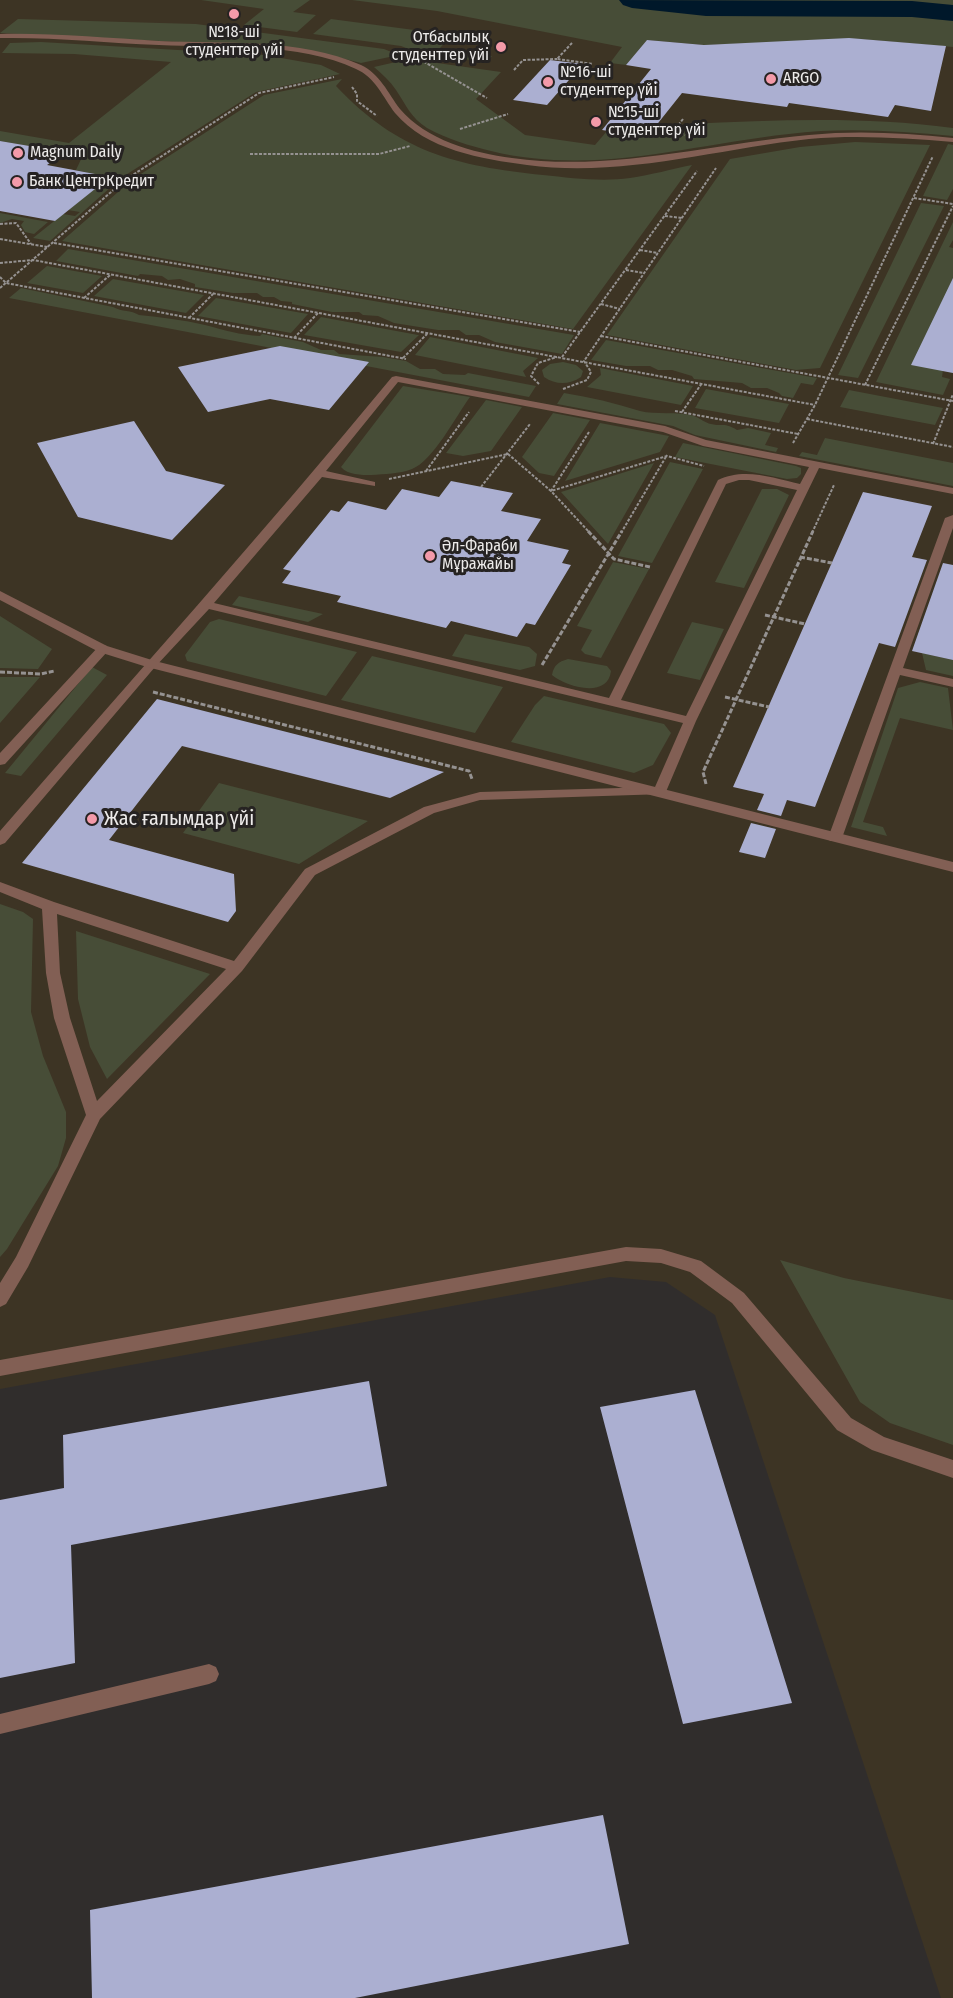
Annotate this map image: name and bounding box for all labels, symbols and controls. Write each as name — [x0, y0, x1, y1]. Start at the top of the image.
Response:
marker: №18-ші студенттер үйі — [227, 7, 241, 21]
place label: №18-ші студенттер үйі — [185, 23, 283, 61]
place label: Отбасылық студенттер үйі — [392, 28, 489, 66]
marker: Отбасылық студенттер үйі — [494, 40, 508, 54]
place label: №16-ші студенттер үйі — [560, 63, 657, 101]
place label: ARGO — [783, 69, 819, 89]
marker: ARGO — [764, 72, 778, 86]
marker: №16-ші студенттер үйі — [541, 75, 555, 89]
place label: №15-ші студенттер үйі — [608, 103, 705, 141]
marker: №15-ші студенттер үйі — [589, 115, 603, 129]
place label: Magnum Daily — [30, 143, 122, 163]
marker: Magnum Daily — [11, 146, 25, 160]
place label: Банк ЦентрКредит — [29, 172, 154, 192]
marker: Банк ЦентрКредит — [10, 175, 24, 189]
place label: Әл-Фараби Мұражайы — [442, 537, 518, 575]
marker: Әл-Фараби Мұражайы — [423, 549, 437, 563]
place label: Жас ғалымдар үйі — [104, 807, 254, 831]
marker: Жас ғалымдар үйі — [85, 812, 99, 826]

